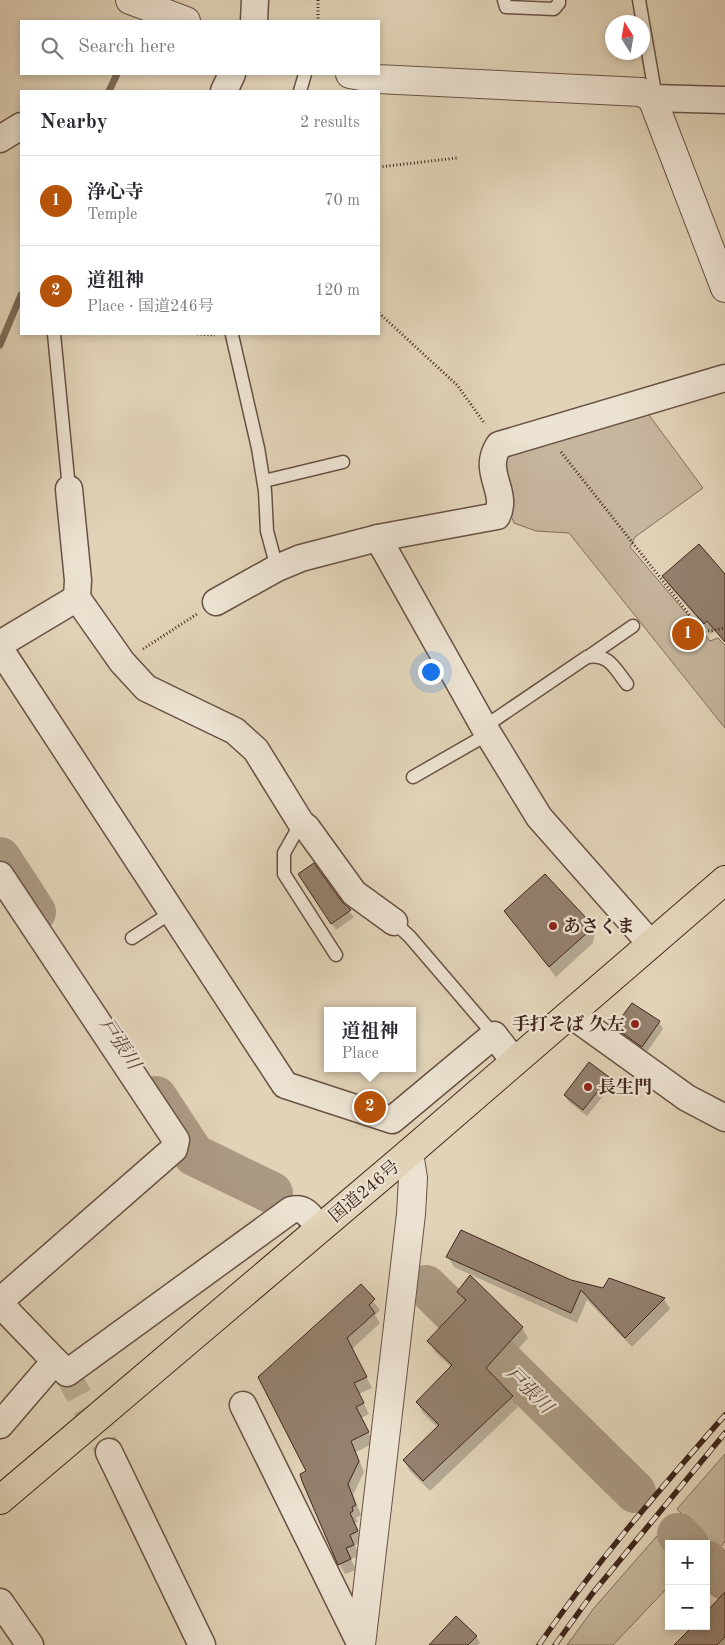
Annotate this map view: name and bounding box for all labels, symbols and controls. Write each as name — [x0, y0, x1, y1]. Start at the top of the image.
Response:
north arrow — [605, 15, 650, 60]
search box — [20, 20, 380, 75]
icon: search — [38, 34, 66, 62]
text: Search here — [78, 38, 175, 57]
text: Nearby — [40, 112, 108, 133]
text: 2 results — [300, 115, 360, 131]
text: 浄心寺 — [87, 184, 144, 203]
text: 1 — [51, 193, 61, 209]
text: 70 m — [324, 193, 360, 209]
text: Temple — [87, 207, 137, 223]
text: 道祖神 — [87, 272, 144, 291]
text: 2 — [51, 283, 61, 299]
text: 120 m — [315, 283, 360, 299]
text: Place · 国道246号 — [87, 299, 214, 315]
pin: 1 — [672, 615, 704, 653]
your location — [418, 659, 444, 685]
place label: あさくま — [563, 917, 635, 936]
marker: あさくま — [547, 920, 559, 932]
popup — [324, 1007, 416, 1072]
water label: 戸張川 — [95, 1014, 145, 1075]
place label: 手打そば 久左 — [512, 1014, 625, 1034]
marker: 手打そば 久左 — [629, 1018, 641, 1030]
text: 道祖神 — [341, 1023, 399, 1042]
text: Place — [341, 1046, 379, 1062]
place label: 長生門 — [598, 1077, 652, 1097]
marker: 長生門 — [582, 1081, 594, 1093]
pin: 2 — [354, 1088, 386, 1126]
street label: 国道246号 — [325, 1156, 403, 1226]
water label: 戸張川 — [501, 1362, 558, 1419]
map controls — [665, 1540, 710, 1630]
button: + — [665, 1540, 710, 1585]
button: − — [665, 1585, 710, 1630]

